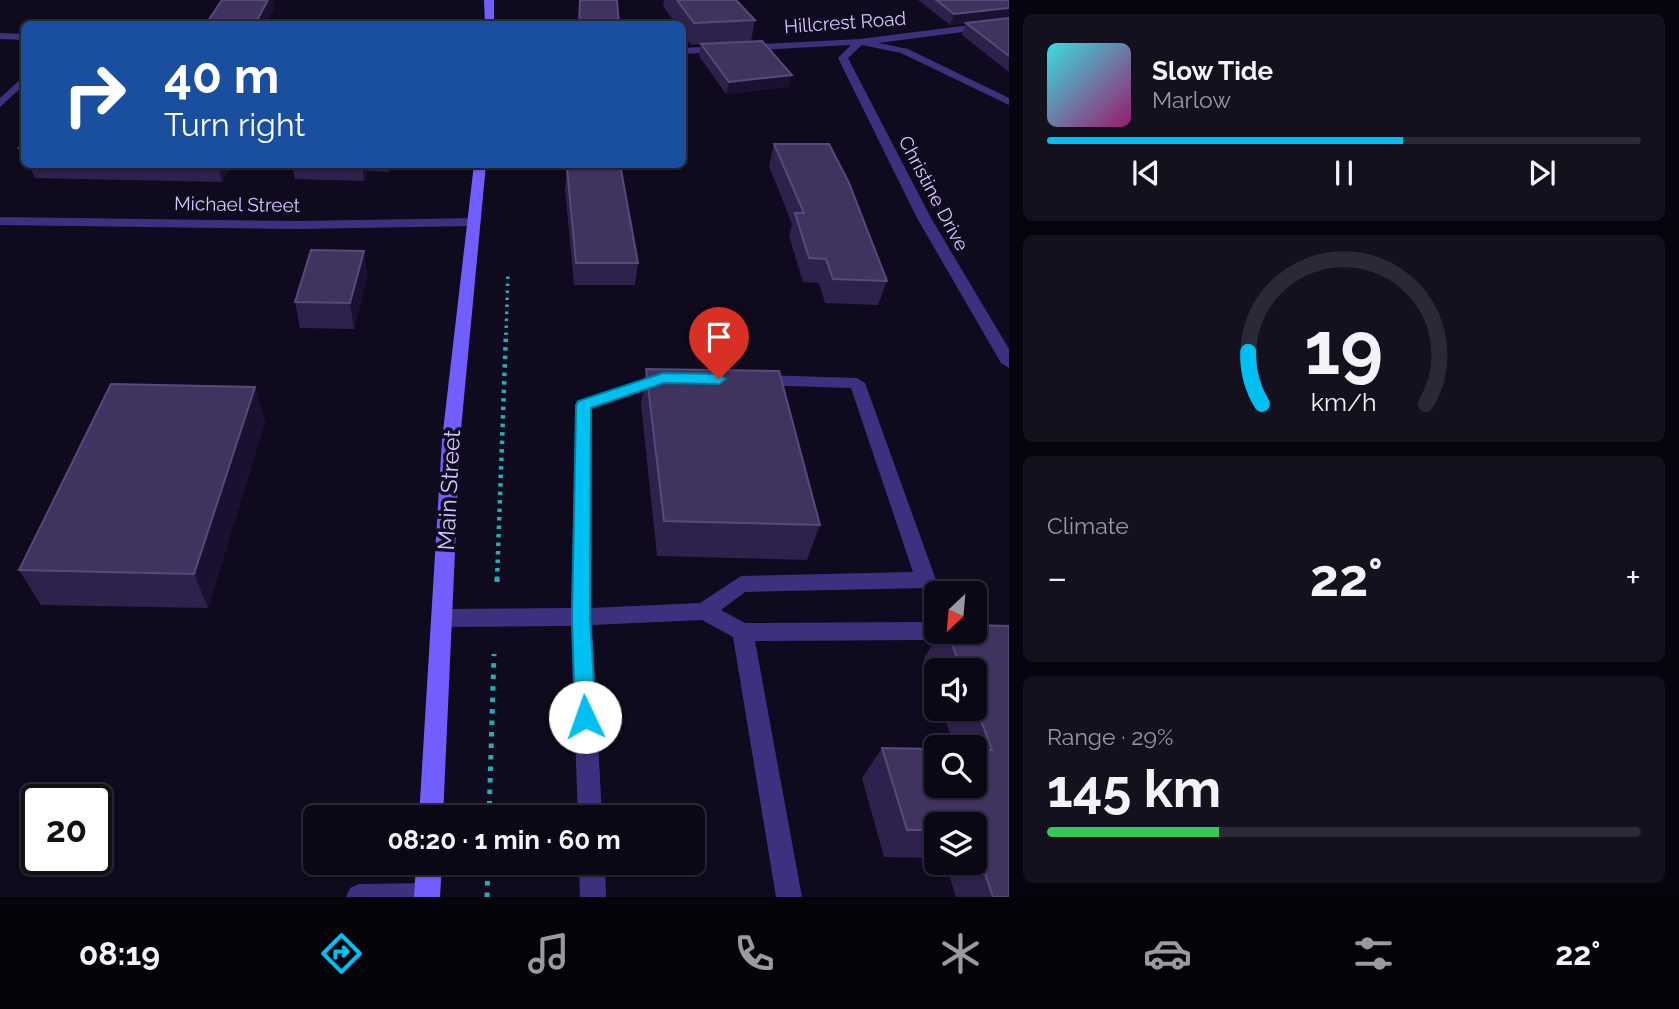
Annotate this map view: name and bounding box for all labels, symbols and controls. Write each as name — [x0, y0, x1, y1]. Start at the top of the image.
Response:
street label: Hillcrest Road — [783, 7, 907, 37]
text: 40 m — [164, 47, 279, 104]
icon: right — [49, 49, 140, 140]
text: Slow Tide — [1152, 56, 1273, 86]
text: Marlow — [1152, 86, 1231, 113]
text: Turn right — [164, 106, 305, 143]
street label: Christine Drive — [894, 132, 974, 254]
icon: previous — [1127, 154, 1165, 192]
icon: pause — [1325, 154, 1363, 192]
icon: next — [1523, 154, 1561, 192]
street label: Michael Street — [174, 192, 301, 216]
pin — [689, 307, 749, 379]
text: 19 — [1305, 307, 1383, 392]
icon: arrive — [700, 318, 738, 356]
text: km/h — [1311, 387, 1377, 417]
street label: Main Street — [432, 429, 465, 551]
text: Climate — [1047, 512, 1129, 539]
text: 22° — [1310, 547, 1383, 608]
text: − — [1047, 555, 1067, 600]
text: + — [1625, 555, 1641, 600]
north arrow — [924, 581, 987, 644]
map controls — [924, 581, 987, 875]
button: sound — [924, 658, 987, 721]
position arrow — [548, 680, 622, 754]
text: Range · 29% — [1047, 723, 1173, 750]
button: search — [924, 735, 987, 798]
text: 145 km — [1047, 758, 1221, 819]
speed limit sign: 20 — [21, 784, 112, 875]
button: layers — [924, 812, 987, 875]
text: 08:20 · 1 min · 60 m — [387, 825, 621, 855]
icon: directions — [317, 929, 366, 978]
icon: music — [524, 929, 573, 978]
icon: phone — [730, 929, 779, 978]
icon: climate — [936, 929, 985, 978]
icon: car — [1143, 929, 1192, 978]
icon: filters — [1349, 929, 1398, 978]
text: 08:19 — [79, 935, 160, 972]
text: 22° — [1555, 935, 1600, 972]

